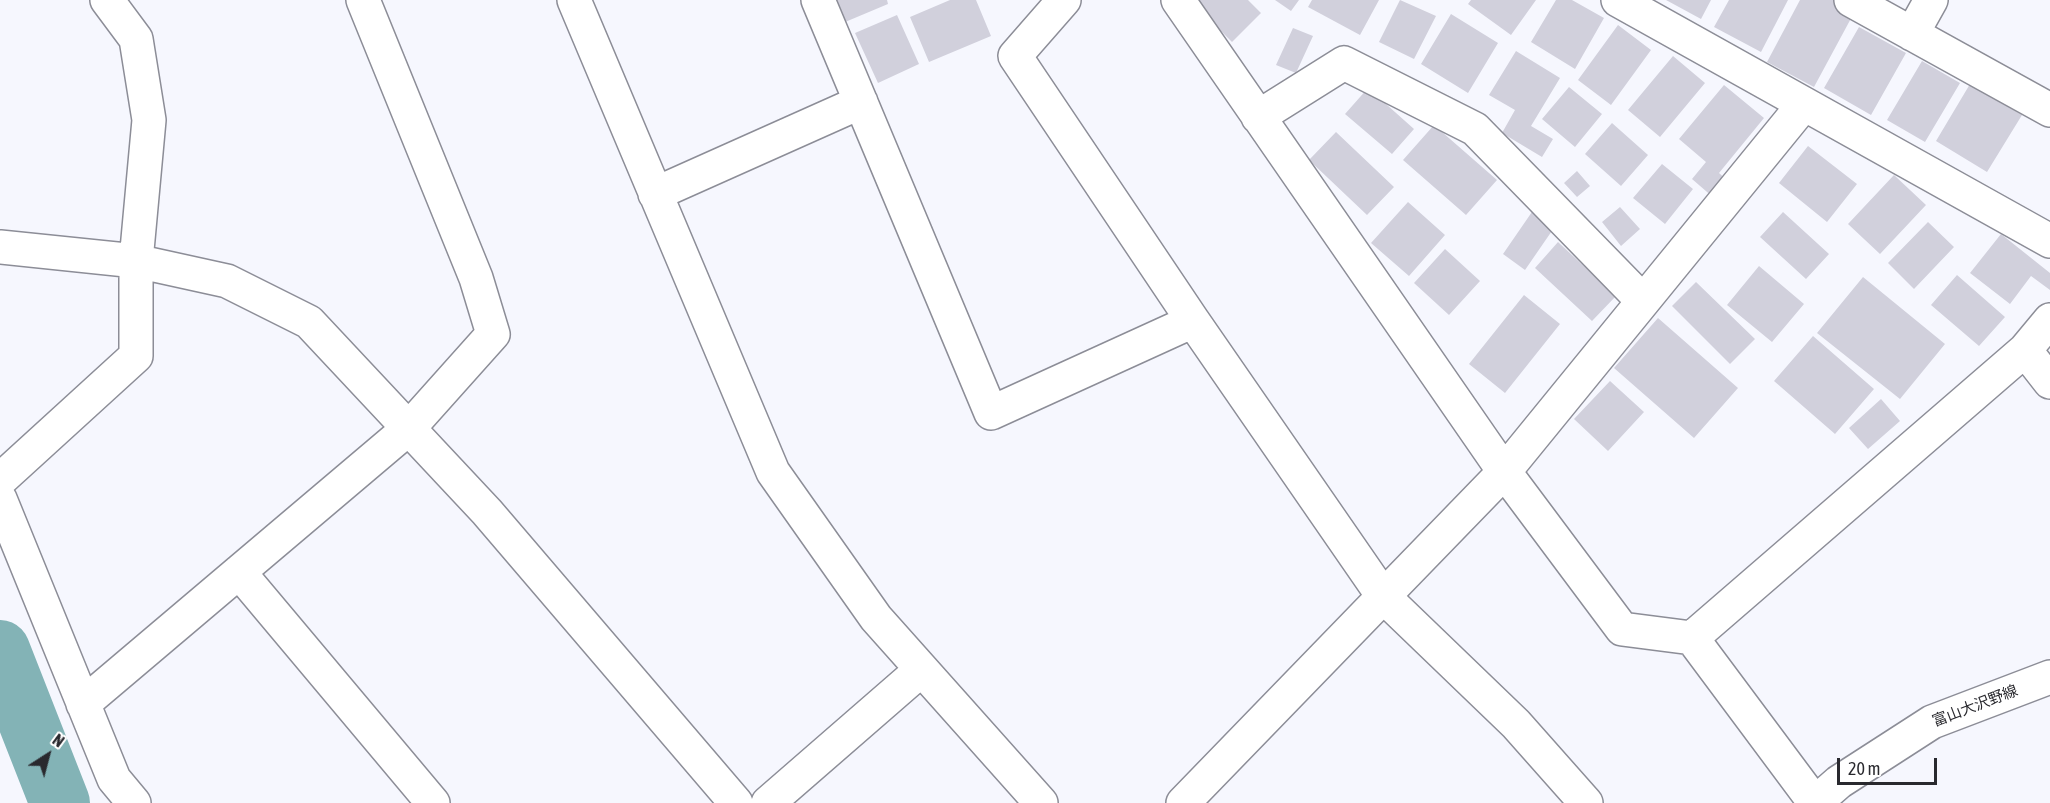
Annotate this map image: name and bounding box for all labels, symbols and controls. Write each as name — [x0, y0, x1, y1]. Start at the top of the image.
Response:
street label: 富山大沢野線 — [1930, 681, 2020, 731]
north arrow — [18, 725, 78, 785]
text: N — [49, 730, 68, 750]
scale bar — [1840, 746, 1940, 784]
text: 20 m — [1848, 758, 1880, 779]

